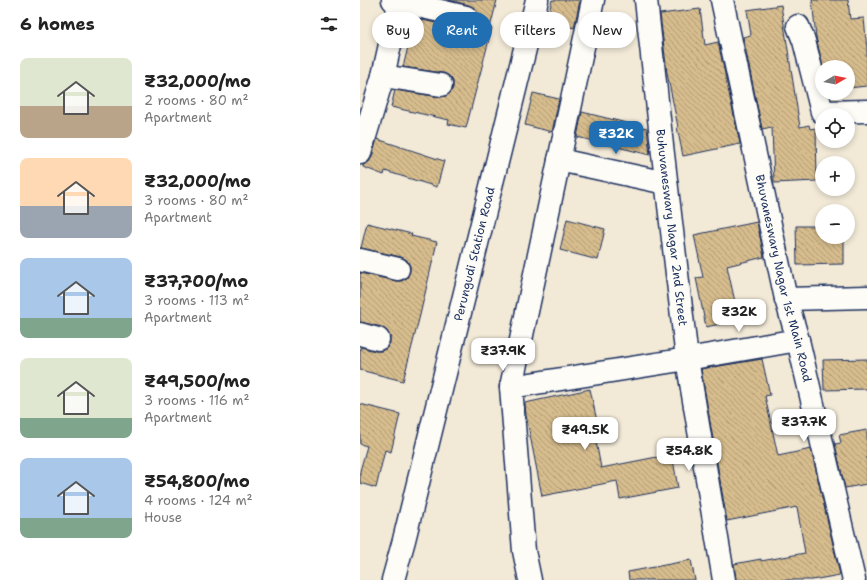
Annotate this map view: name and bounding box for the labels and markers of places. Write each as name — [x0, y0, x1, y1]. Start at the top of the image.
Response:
pin: ₹32K — [592, 121, 640, 155]
pin: ₹32K — [715, 299, 763, 333]
pin: ₹37.9K — [470, 338, 536, 372]
pin: ₹37.7K — [771, 409, 837, 443]
pin: ₹49.5K — [552, 417, 618, 451]
pin: ₹54.8K — [656, 438, 722, 472]

